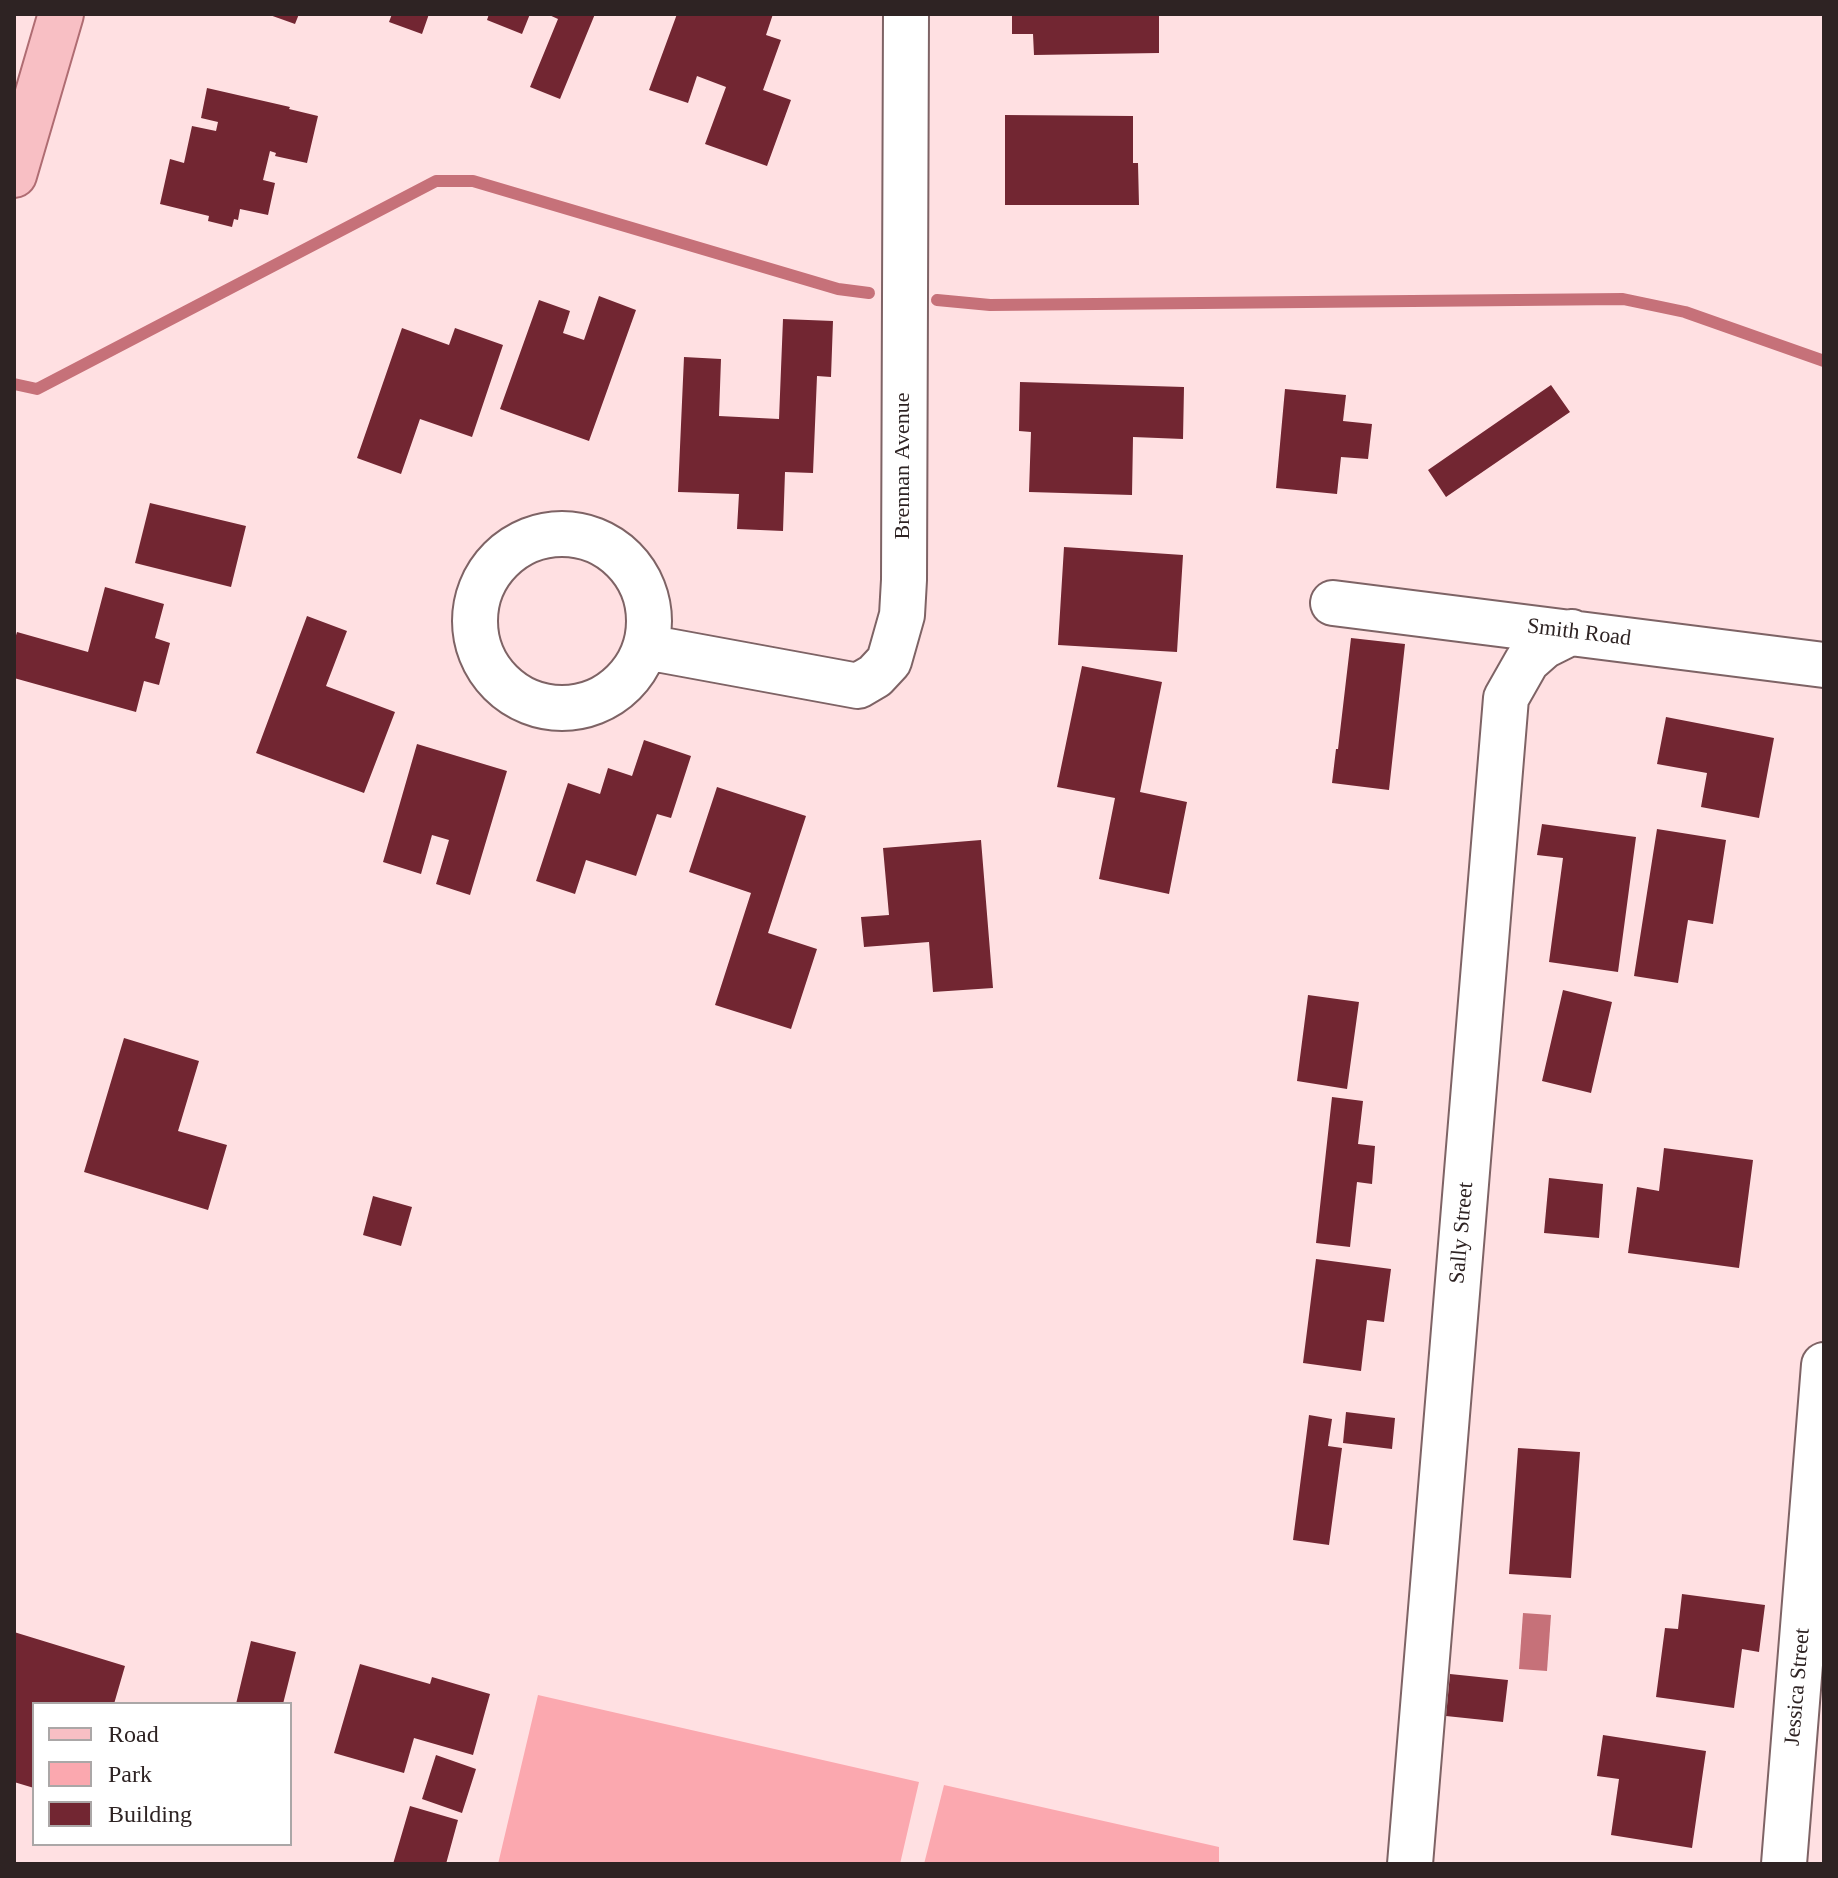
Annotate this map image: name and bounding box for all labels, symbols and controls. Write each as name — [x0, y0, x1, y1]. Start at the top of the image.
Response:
street label: Brennan Avenue — [890, 393, 916, 539]
street label: Smith Road — [1526, 614, 1632, 652]
street label: Sally Street — [1444, 1181, 1480, 1285]
street label: Jessica Street — [1780, 1627, 1816, 1747]
legend — [32, 1702, 292, 1846]
text: Road — [108, 1721, 159, 1747]
text: Park — [108, 1761, 152, 1787]
text: Building — [108, 1801, 192, 1827]

